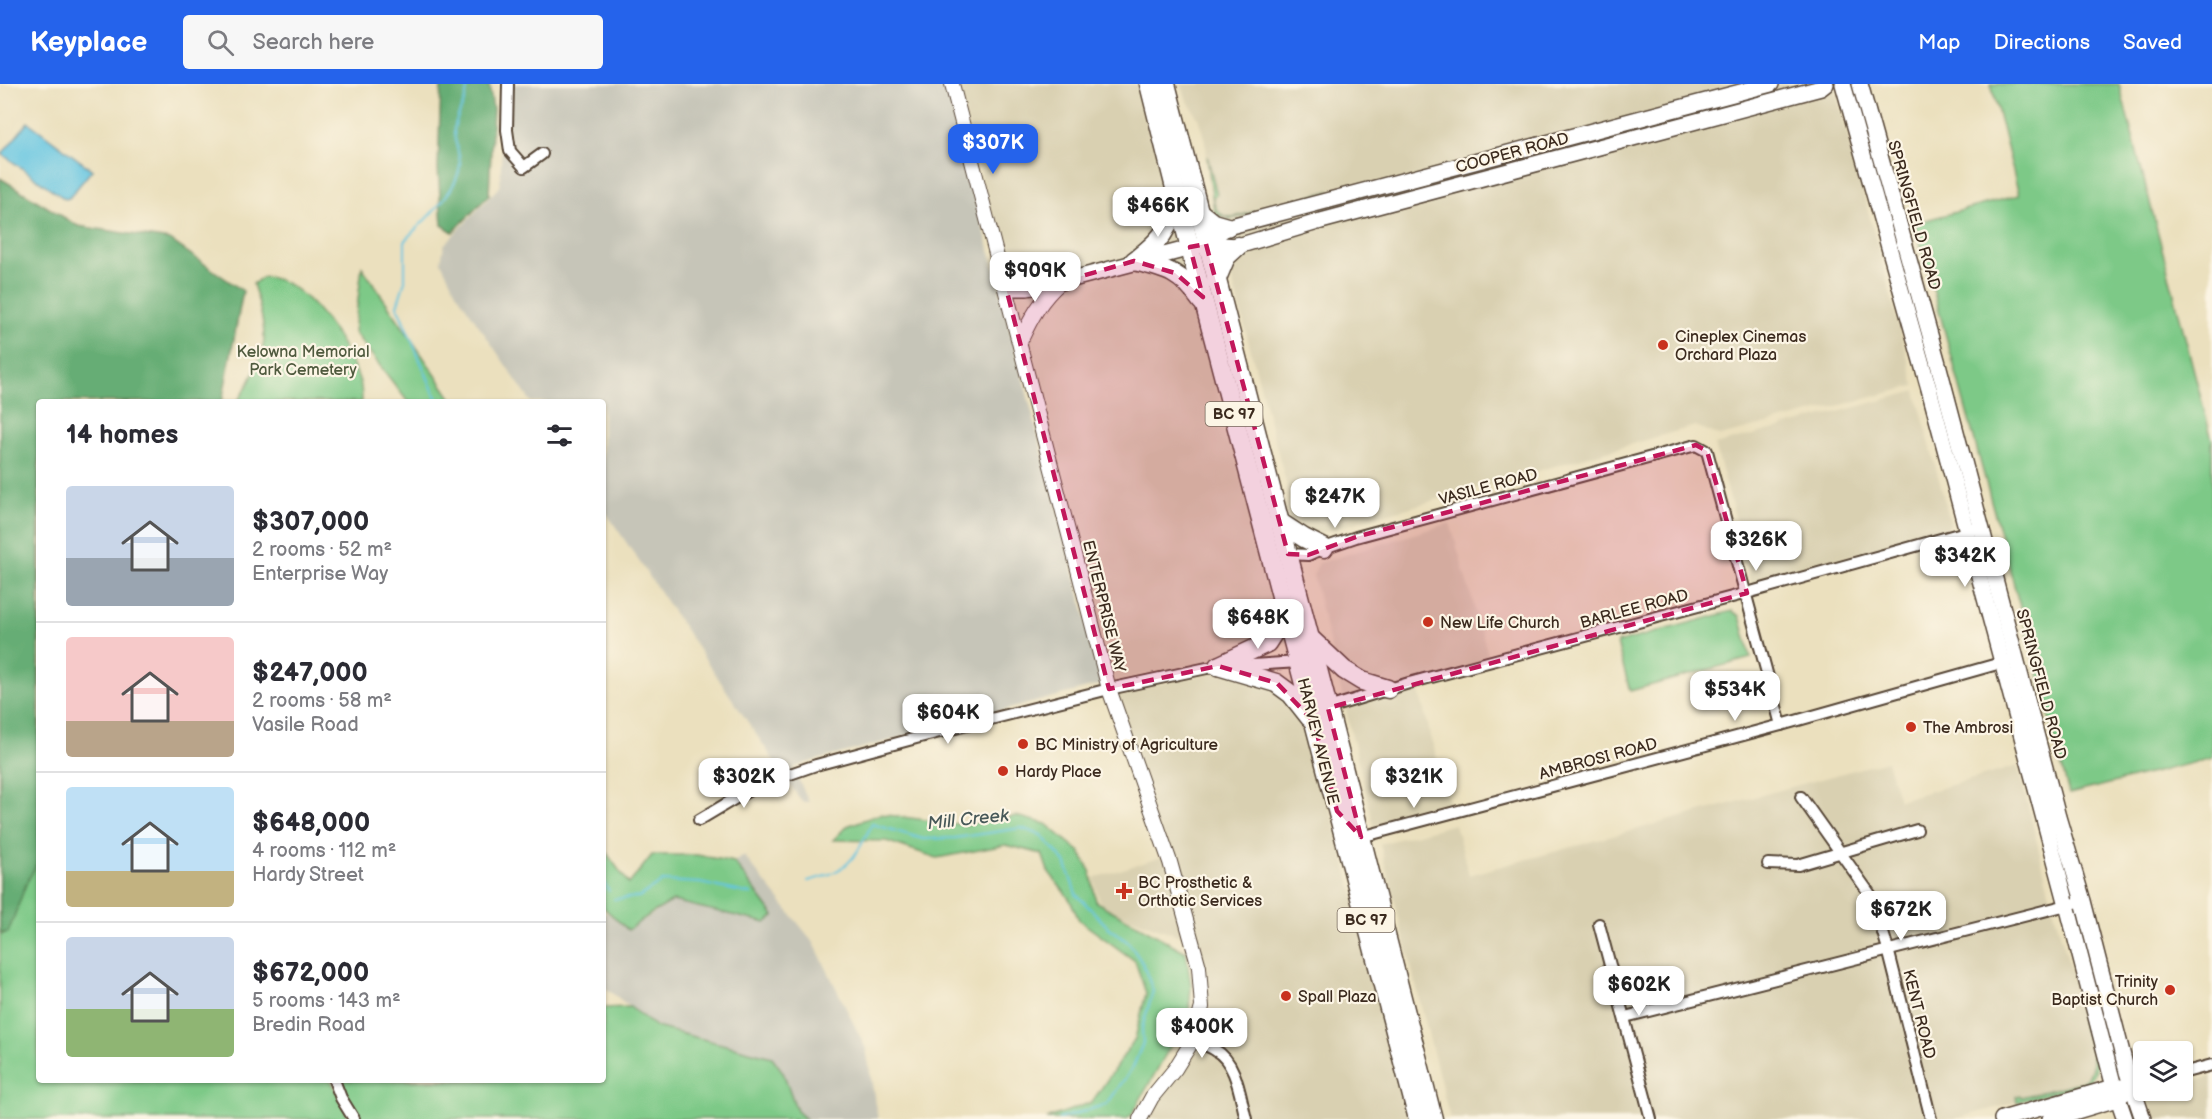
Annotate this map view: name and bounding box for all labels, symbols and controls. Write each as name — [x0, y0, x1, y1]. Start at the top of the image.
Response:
search box — [183, 15, 603, 69]
text: Keyplace — [30, 26, 147, 59]
icon: search — [204, 26, 237, 59]
text: Search here — [252, 29, 374, 56]
text: Map — [1918, 30, 1961, 55]
text: Directions — [1994, 30, 2090, 55]
text: Saved — [2123, 30, 2182, 55]
pin: $307K — [951, 124, 1035, 175]
street label: COOPER ROAD — [1454, 129, 1571, 178]
text: $307K — [962, 131, 1024, 155]
street label: SPRINGFIELD ROAD — [1883, 138, 1944, 292]
pin: $466K — [1116, 187, 1200, 238]
text: $466K — [1127, 194, 1189, 218]
pin: $909K — [993, 252, 1077, 303]
text: $909K — [1004, 259, 1066, 283]
place label: Cineplex Cinemas Orchard Plaza — [1675, 328, 1806, 365]
marker: Cineplex Cinemas Orchard Plaza — [1656, 338, 1670, 352]
park label: Kelowna Memorial Park Cemetery — [237, 343, 369, 380]
road number: BC 97 — [1206, 402, 1262, 426]
icon: filters — [543, 419, 576, 452]
text: 14 homes — [66, 420, 178, 451]
street label: VASILE ROAD — [1437, 465, 1540, 510]
pin: $247K — [1293, 478, 1377, 529]
text: $247K — [1305, 485, 1365, 509]
text: $307,000 — [252, 507, 369, 538]
icon: home — [114, 510, 186, 582]
pin: $326K — [1714, 521, 1798, 572]
text: $326K — [1725, 528, 1787, 552]
pin: $342K — [1923, 537, 2007, 588]
text: 2 rooms · 52 m² — [252, 538, 392, 562]
street label: ENTERPRISE WAY — [1078, 538, 1129, 675]
text: $342K — [1934, 544, 1996, 568]
text: Enterprise Way — [252, 562, 388, 586]
street label: BARLEE ROAD — [1578, 586, 1691, 633]
pin: $648K — [1216, 599, 1300, 650]
text: $648K — [1227, 606, 1289, 630]
street label: SPRINGFIELD ROAD — [2011, 607, 2070, 762]
place label: New Life Church — [1440, 614, 1560, 633]
marker: New Life Church — [1421, 615, 1435, 629]
text: $247,000 — [252, 658, 368, 689]
icon: home — [114, 661, 186, 733]
pin: $534K — [1693, 671, 1777, 722]
street label: HARVEY AVENUE — [1293, 676, 1342, 807]
text: $534K — [1704, 678, 1766, 702]
text: 2 rooms · 58 m² — [252, 689, 392, 713]
pin: $604K — [906, 694, 990, 745]
text: $604K — [916, 701, 980, 725]
text: Vasile Road — [252, 713, 359, 737]
place label: The Ambrosi — [1923, 719, 2013, 738]
marker: The Ambrosi — [1904, 720, 1918, 734]
street label: AMBROSI ROAD — [1537, 735, 1660, 784]
place label: BC Ministry of Agriculture — [1035, 736, 1219, 755]
marker: BC Ministry of Agriculture — [1016, 737, 1030, 751]
pin: $302K — [702, 758, 786, 809]
pin: $321K — [1372, 758, 1456, 809]
place label: Hardy Place — [1015, 763, 1102, 782]
marker: Hardy Place — [996, 764, 1010, 778]
text: $302K — [713, 765, 775, 789]
text: $321K — [1385, 765, 1443, 789]
water label: Mill Creek — [926, 805, 1011, 834]
text: $648,000 — [252, 808, 370, 839]
icon: home — [114, 811, 186, 883]
text: 4 rooms · 112 m² — [252, 839, 396, 863]
text: Hardy Street — [252, 863, 364, 887]
place label: BC Prosthetic & Orthotic Services — [1138, 874, 1262, 911]
marker: BC Prosthetic & Orthotic Services — [1115, 882, 1133, 900]
pin: $672K — [1859, 891, 1943, 942]
text: $672K — [1870, 898, 1932, 922]
road number: BC 97 — [1338, 908, 1394, 932]
text: $672,000 — [252, 958, 369, 989]
icon: home — [114, 961, 186, 1033]
pin: $602K — [1597, 966, 1681, 1017]
street label: KENT ROAD — [1898, 968, 1939, 1061]
text: $602K — [1607, 973, 1671, 997]
place label: Trinity Baptist Church — [2051, 973, 2159, 1010]
marker: Trinity Baptist Church — [2163, 983, 2177, 997]
place label: Spall Plaza — [1298, 988, 1377, 1007]
text: 5 rooms · 143 m² — [252, 989, 401, 1013]
marker: Spall Plaza — [1279, 989, 1293, 1003]
pin: $400K — [1160, 1008, 1244, 1059]
text: Bredin Road — [252, 1013, 366, 1037]
text: $400K — [1170, 1015, 1234, 1039]
map controls — [2133, 1041, 2193, 1101]
button: layers — [2133, 1041, 2193, 1101]

